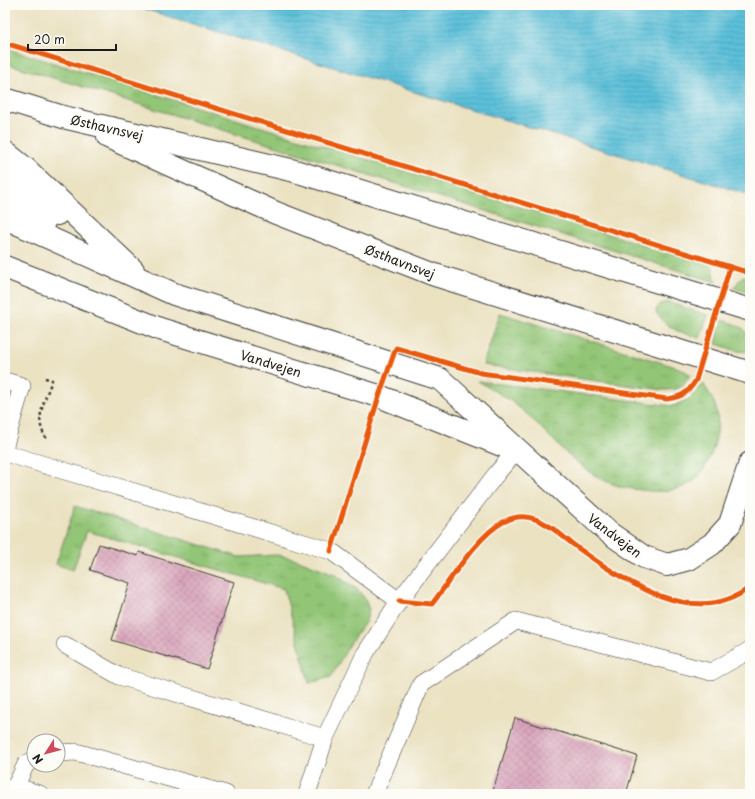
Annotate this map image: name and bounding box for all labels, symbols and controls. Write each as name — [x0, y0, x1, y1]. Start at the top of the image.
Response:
scale bar — [28, 26, 116, 52]
text: 20 m — [34, 30, 65, 48]
street label: Østhavnsvej — [69, 109, 145, 145]
street label: Østhavnsvej — [362, 239, 438, 283]
street label: Vandvejen — [238, 345, 304, 381]
street label: Vandvejen — [584, 508, 646, 562]
north arrow — [26, 733, 66, 773]
text: N — [28, 750, 47, 768]

